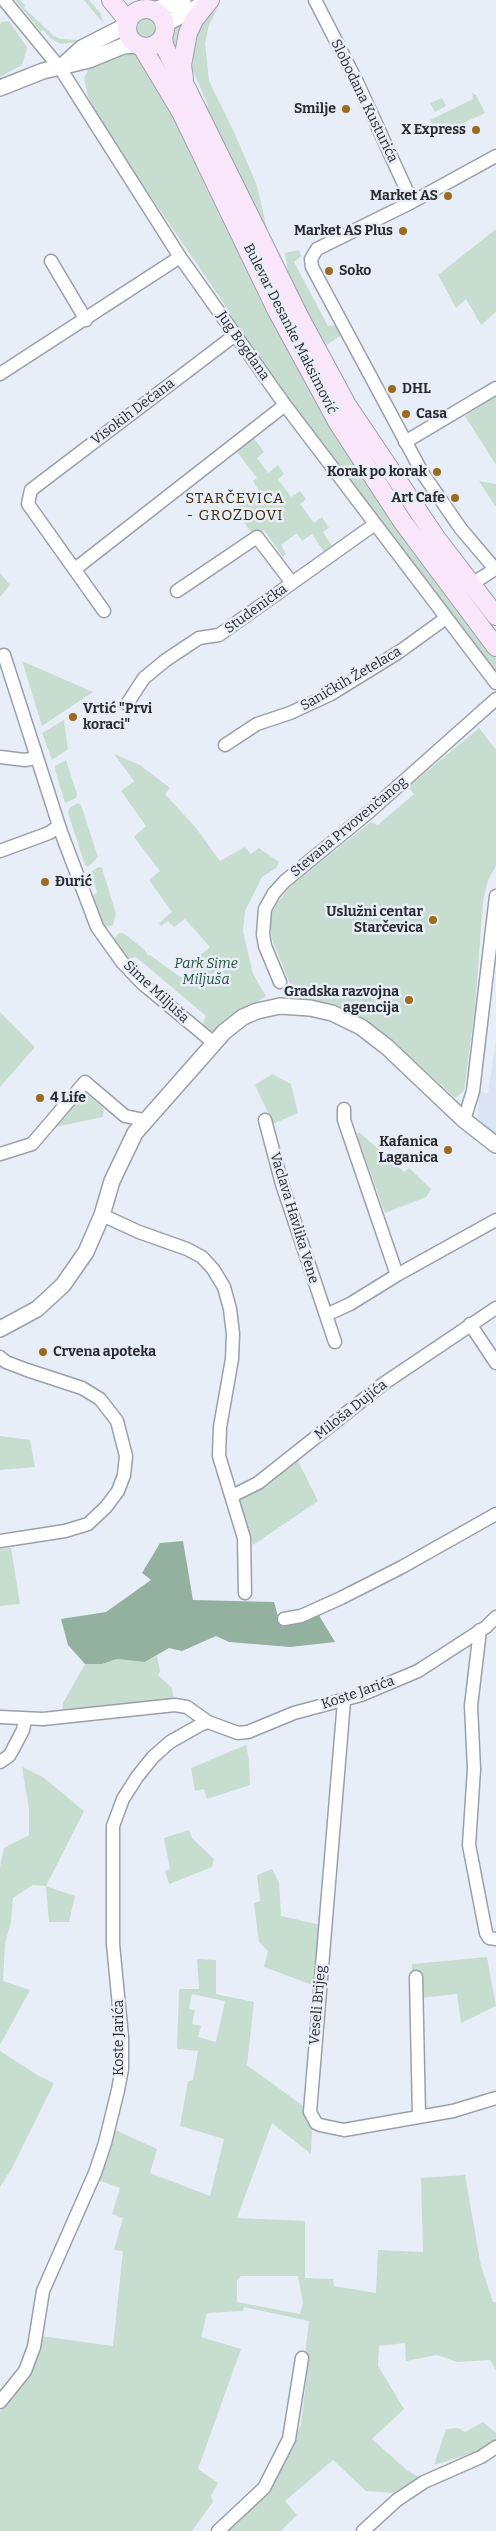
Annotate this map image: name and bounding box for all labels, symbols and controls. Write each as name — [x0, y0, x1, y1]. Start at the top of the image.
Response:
street label: Slobodana Kusturića — [327, 37, 401, 165]
place label: Smilje — [294, 101, 336, 117]
marker: Smilje — [340, 103, 352, 115]
place label: X Express — [401, 122, 466, 138]
marker: X Express — [470, 124, 482, 136]
place label: Market AS — [370, 188, 438, 204]
marker: Market AS — [442, 190, 454, 202]
place label: Market AS Plus — [294, 223, 393, 239]
marker: Market AS Plus — [397, 225, 409, 237]
street label: Bulevar Desanke Maksimović — [240, 241, 340, 417]
place label: Soko — [339, 263, 371, 279]
marker: Soko — [323, 265, 335, 277]
street label: Jug Bogdana — [213, 308, 273, 384]
street label: Visokih Dečana — [88, 375, 178, 449]
place label: DHL — [402, 381, 431, 397]
marker: DHL — [386, 383, 398, 395]
place label: Casa — [416, 406, 447, 422]
marker: Casa — [400, 408, 412, 420]
place label: Korak po korak — [327, 464, 427, 480]
marker: Korak po korak — [431, 466, 443, 478]
district label: STARČEVICA - GROZDOVI — [184, 490, 286, 525]
place label: Art Cafe — [391, 490, 445, 506]
marker: Art Cafe — [449, 492, 461, 504]
street label: Studenička — [222, 581, 290, 637]
street label: Saničkih Žetelaca — [297, 643, 405, 715]
place label: Vrtić "Prvi koraci" — [83, 701, 152, 734]
marker: Vrtić "Prvi koraci" — [67, 711, 79, 723]
street label: Stevana Prvovenčanog — [287, 773, 411, 881]
place label: Đurić — [55, 874, 92, 890]
marker: Đurić — [39, 876, 51, 888]
place label: Uslužni centar Starčevica — [326, 904, 423, 936]
marker: Uslužni centar Starčevica — [427, 914, 439, 926]
park label: Park Sime Miljuša — [174, 956, 238, 989]
street label: Sime Miljuša — [120, 957, 192, 1027]
place label: Gradska razvojna agencija — [284, 984, 399, 1016]
marker: Gradska razvojna agencija — [403, 994, 415, 1006]
place label: 4 Life — [50, 1090, 86, 1106]
marker: 4 Life — [34, 1092, 46, 1104]
place label: Kafanica Laganica — [378, 1134, 438, 1166]
marker: Kafanica Laganica — [442, 1144, 454, 1156]
street label: Vaclava Havlika Vene — [266, 1150, 322, 1286]
place label: Crvena apoteka — [53, 1344, 156, 1360]
marker: Crvena apoteka — [37, 1346, 49, 1358]
street label: Miloša Dujića — [311, 1377, 391, 1443]
street label: Koste Jarića — [319, 1673, 397, 1713]
street label: Veseli Brijeg — [306, 1964, 330, 2046]
street label: Koste Jarića — [111, 2000, 127, 2076]

